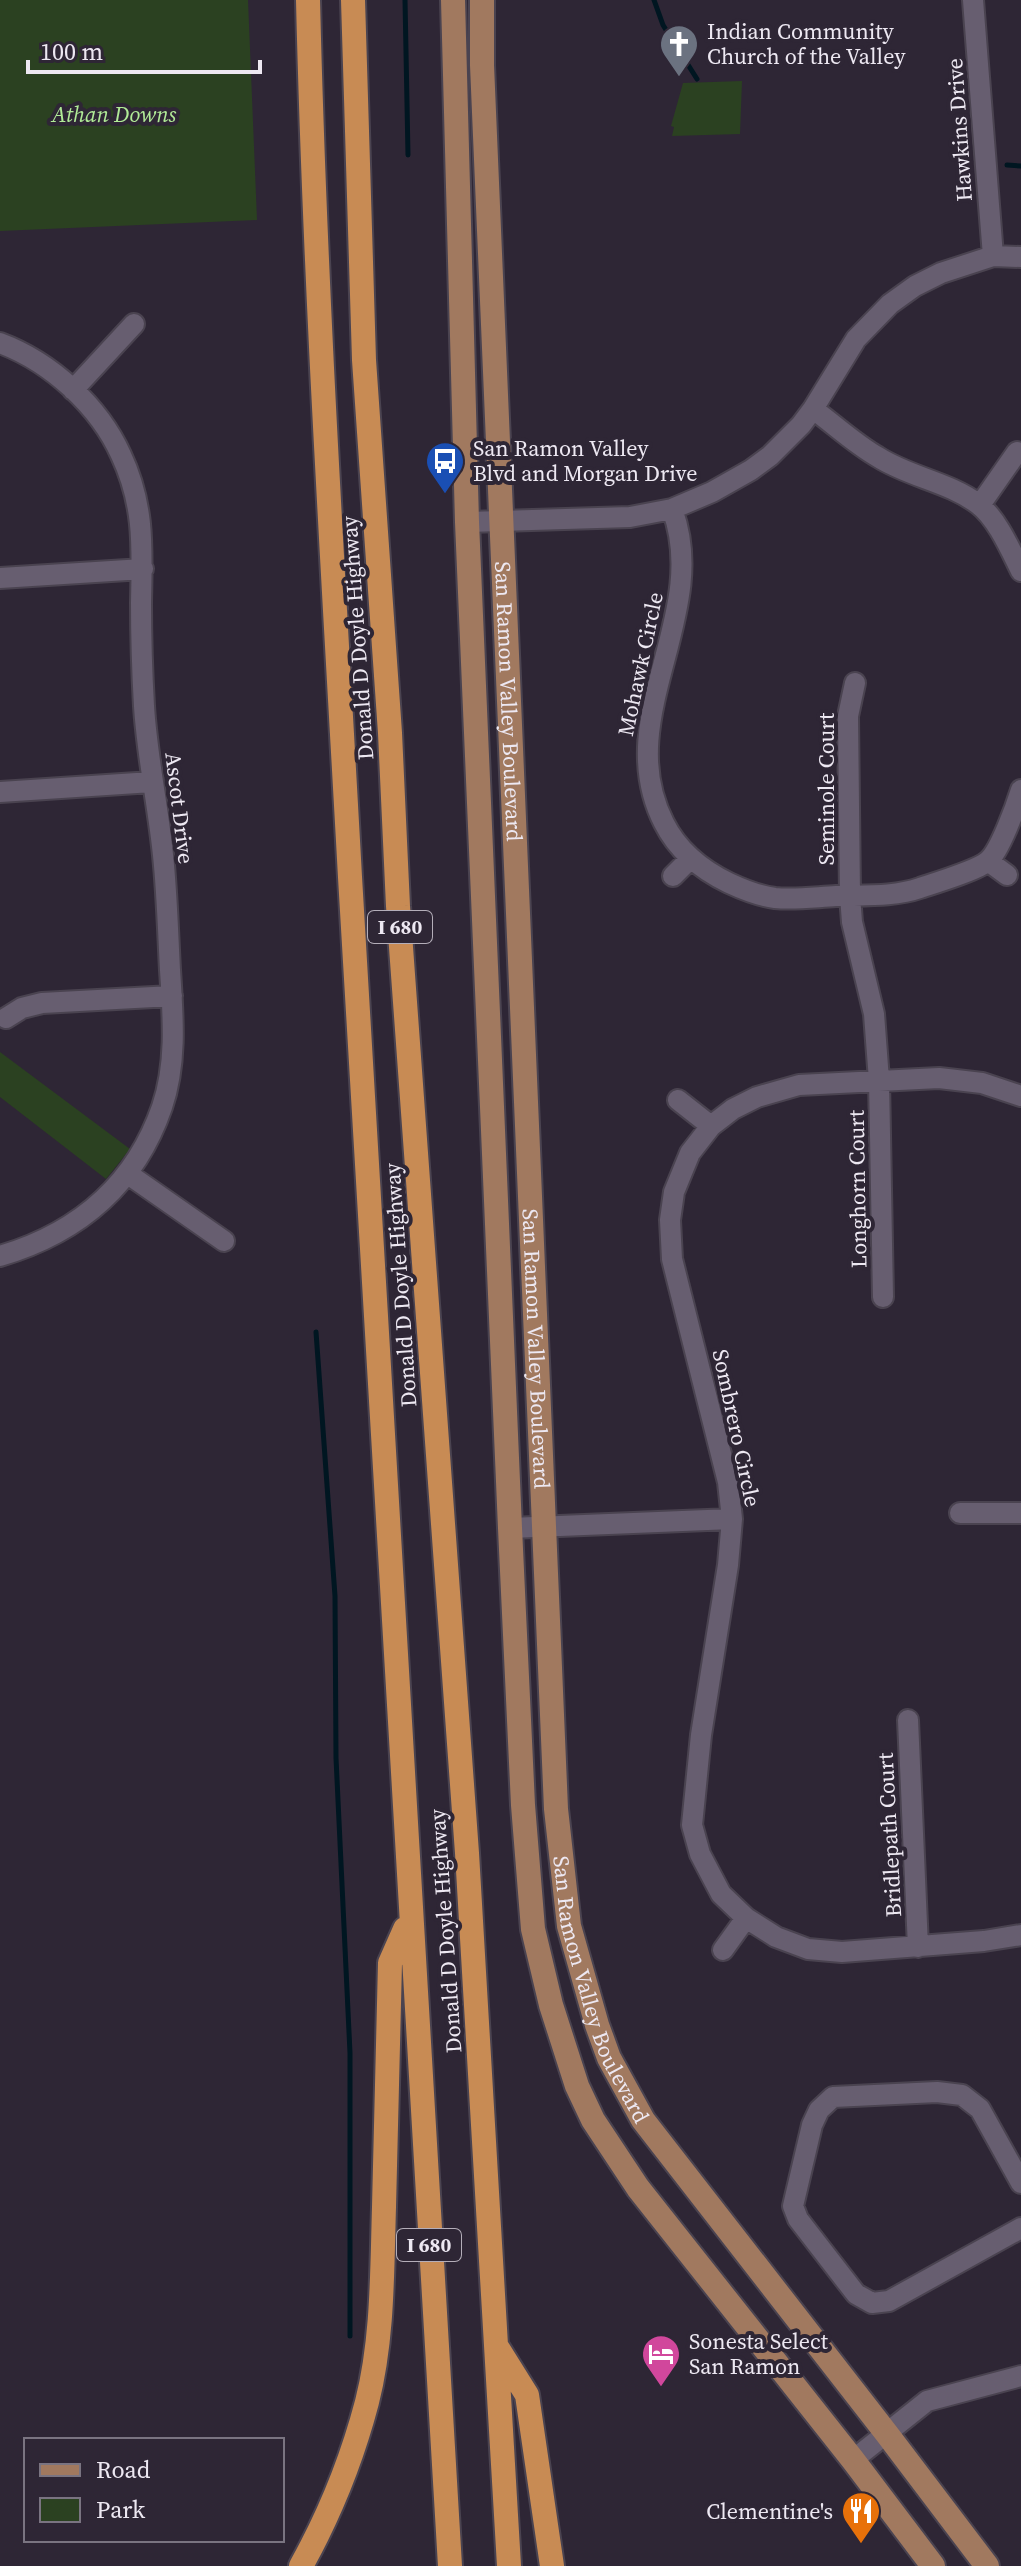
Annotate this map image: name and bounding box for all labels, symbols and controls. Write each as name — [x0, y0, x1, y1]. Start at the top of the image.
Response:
place label: Indian Community Church of the Valley — [707, 16, 906, 71]
church icon: Indian Community Church of the Valley — [658, 23, 700, 78]
scale bar — [28, 24, 260, 74]
text: 100 m — [40, 35, 103, 68]
street label: Hawkins Drive — [939, 57, 979, 203]
park label: Athan Downs — [50, 99, 176, 129]
place label: San Ramon Valley Blvd and Morgan Drive — [473, 433, 697, 488]
bus stop icon: San Ramon Valley Blvd and Morgan Drive — [424, 440, 466, 495]
street label: Donald D Doyle Highway — [333, 514, 380, 761]
street label: San Ramon Valley Boulevard — [488, 561, 530, 843]
street label: Mohawk Circle — [610, 589, 670, 739]
street label: Seminole Court — [811, 712, 841, 865]
street label: Ascot Drive — [158, 751, 202, 865]
road number: I 680 — [368, 911, 432, 943]
street label: Longhorn Court — [841, 1109, 873, 1268]
street label: Donald D Doyle Highway — [376, 1161, 423, 1408]
street label: San Ramon Valley Boulevard — [516, 1208, 557, 1490]
street label: Sombrero Circle — [706, 1347, 768, 1509]
street label: Bridlepath Court — [870, 1751, 908, 1918]
street label: Donald D Doyle Highway — [421, 1807, 468, 2054]
street label: San Ramon Valley Boulevard — [546, 1854, 657, 2129]
road number: I 680 — [397, 2229, 461, 2261]
place label: Sonesta Select San Ramon — [689, 2326, 829, 2381]
hotel icon: Sonesta Select San Ramon — [640, 2333, 682, 2388]
legend — [24, 2438, 284, 2542]
text: Road — [96, 2453, 151, 2486]
restaurant icon: Clementine's — [840, 2490, 882, 2545]
text: Park — [96, 2493, 146, 2526]
place label: Clementine's — [706, 2496, 833, 2526]

